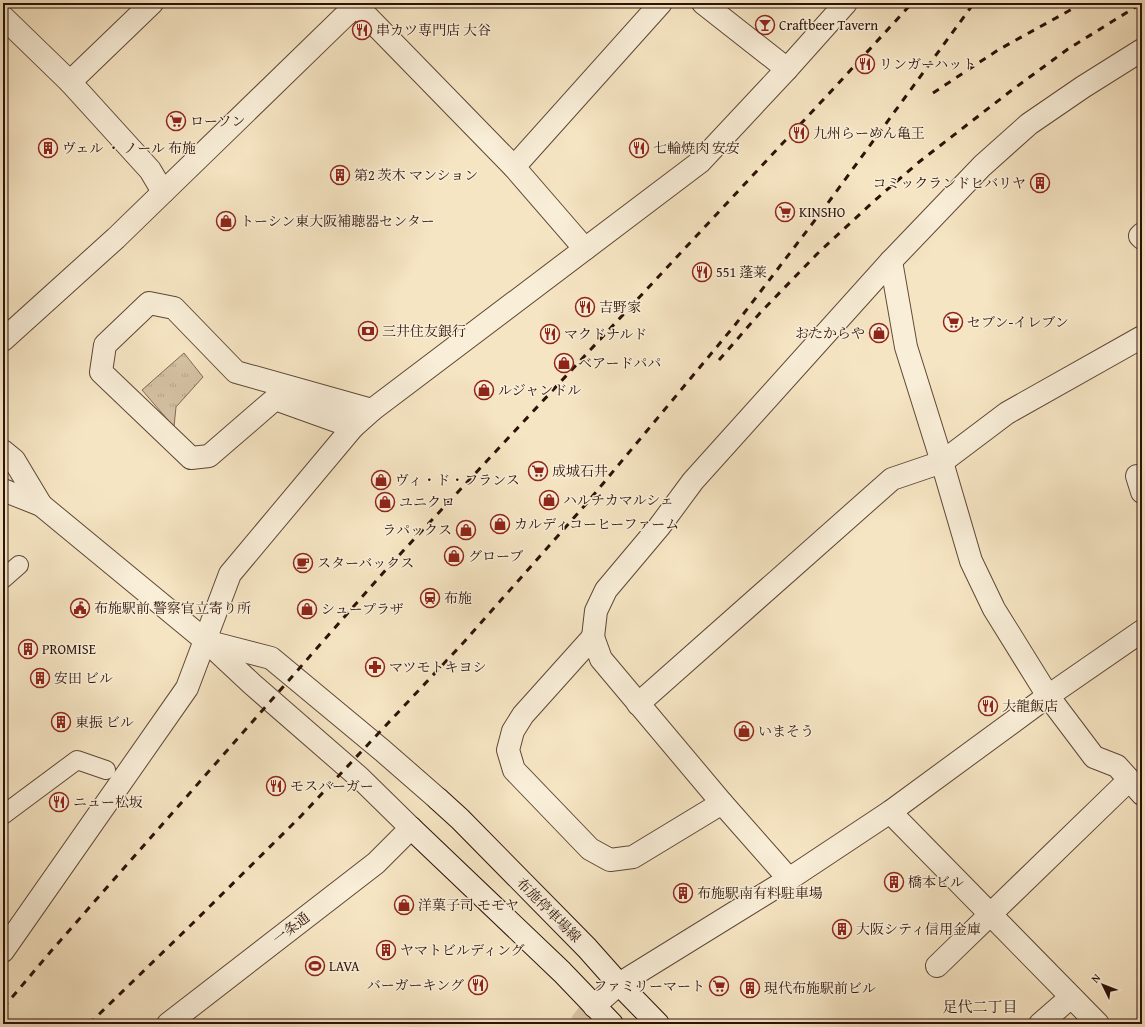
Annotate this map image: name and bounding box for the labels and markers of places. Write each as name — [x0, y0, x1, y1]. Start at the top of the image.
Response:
bar icon: Craftbeer Tavern — [754, 14, 776, 36]
place label: Craftbeer Tavern — [779, 15, 878, 35]
restaurant icon: 串カツ専門店 大谷 — [351, 19, 373, 41]
place label: 串カツ専門店 大谷 — [376, 20, 491, 40]
restaurant icon: リンガーハット — [854, 53, 876, 75]
place label: リンガーハット — [879, 54, 976, 74]
supermarket icon: ローソン — [165, 110, 187, 132]
place label: ローソン — [190, 111, 245, 131]
restaurant icon: 九州らーめん亀王 — [788, 122, 810, 144]
place label: 九州らーめん亀王 — [813, 123, 925, 143]
building icon: ヴェル ・ ノール 布施 — [37, 137, 59, 159]
restaurant icon: 七輪焼肉 安安 — [628, 137, 650, 159]
place label: ヴェル ・ ノール 布施 — [62, 138, 196, 158]
place label: 七輪焼肉 安安 — [653, 138, 740, 158]
building icon: 第2 茨木 マンション — [329, 164, 351, 186]
place label: 第2 茨木 マンション — [354, 165, 478, 185]
building icon: コミックランドヒバリヤ — [1029, 172, 1051, 194]
place label: コミックランドヒバリヤ — [873, 173, 1026, 193]
supermarket icon: KINSHO — [774, 201, 796, 223]
place label: KINSHO — [799, 202, 845, 222]
shop icon: トーシン東大阪補聴器センター — [215, 210, 237, 232]
place label: トーシン東大阪補聴器センター — [240, 211, 435, 231]
restaurant icon: 551 蓬莱 — [691, 261, 713, 283]
place label: 551 蓬莱 — [716, 262, 767, 282]
restaurant icon: 吉野家 — [574, 296, 596, 318]
place label: 吉野家 — [599, 297, 641, 317]
supermarket icon: セブン-イレブン — [942, 311, 964, 333]
place label: セブン-イレブン — [967, 312, 1069, 332]
bank icon: 三井住友銀行 — [357, 320, 379, 342]
place label: 三井住友銀行 — [382, 321, 466, 341]
shop icon: おたからや — [868, 322, 890, 344]
restaurant icon: マクドナルド — [539, 323, 561, 345]
place label: おたからや — [795, 323, 865, 343]
place label: マクドナルド — [564, 324, 647, 344]
shop icon: ベアードパパ — [553, 352, 575, 374]
place label: ベアードパパ — [578, 353, 661, 373]
shop icon: ルジャンドル — [473, 379, 495, 401]
place label: ルジャンドル — [498, 380, 581, 400]
supermarket icon: 成城石井 — [527, 460, 549, 482]
place label: 成城石井 — [552, 461, 608, 481]
shop icon: ヴィ・ド・フランス — [370, 469, 392, 491]
place label: ヴィ・ド・フランス — [395, 470, 520, 490]
shop icon: ハルチカマルシェ — [538, 489, 560, 511]
place label: ハルチカマルシェ — [563, 490, 674, 510]
shop icon: ユニクロ — [374, 491, 396, 513]
place label: ユニクロ — [399, 492, 455, 512]
shop icon: カルディコーヒーファーム — [489, 513, 511, 535]
place label: カルディコーヒーファーム — [514, 514, 679, 534]
shop icon: ラパックス — [455, 519, 477, 541]
place label: ラパックス — [382, 520, 452, 540]
shop icon: グローブ — [443, 545, 465, 567]
place label: グローブ — [468, 546, 523, 566]
cafe icon: スターバックス — [292, 552, 314, 574]
place label: スターバックス — [317, 553, 414, 573]
station icon: 布施 — [419, 587, 441, 609]
place label: 布施 — [444, 588, 472, 608]
public building icon: 布施駅前 警察官立寄り所 — [69, 597, 91, 619]
place label: 布施駅前 警察官立寄り所 — [94, 598, 251, 618]
shop icon: シュープラザ — [296, 598, 318, 620]
place label: シュープラザ — [321, 599, 404, 619]
building icon: PROMISE — [17, 638, 39, 660]
place label: PROMISE — [42, 639, 96, 659]
pharmacy icon: マツモトキヨシ — [364, 656, 386, 678]
place label: マツモトキヨシ — [389, 657, 487, 677]
building icon: 安田 ビル — [29, 667, 51, 689]
place label: 安田 ビル — [54, 668, 113, 688]
restaurant icon: 大龍飯店 — [977, 695, 999, 717]
place label: 大龍飯店 — [1002, 696, 1058, 716]
building icon: 東振 ビル — [50, 711, 72, 733]
place label: 東振 ビル — [75, 712, 134, 732]
shop icon: いまそう — [733, 720, 755, 742]
place label: いまそう — [758, 721, 814, 741]
restaurant icon: モスバーガー — [265, 775, 287, 797]
place label: モスバーガー — [290, 776, 374, 796]
restaurant icon: ニュー松坂 — [48, 791, 70, 813]
place label: ニュー松坂 — [73, 792, 143, 812]
building icon: 橋本ビル — [883, 871, 905, 893]
place label: 橋本ビル — [908, 872, 964, 892]
building icon: 布施駅南有料駐車場 — [672, 882, 694, 904]
place label: 布施駅南有料駐車場 — [697, 883, 823, 903]
shop icon: 洋菓子司 モモヤ — [393, 894, 415, 916]
place label: 洋菓子司 モモヤ — [418, 895, 519, 915]
building icon: 大阪シティ信用金庫 — [831, 918, 853, 940]
place label: 大阪シティ信用金庫 — [856, 919, 981, 939]
building icon: ヤマトビルディング — [375, 939, 397, 961]
place label: ヤマトビルディング — [400, 940, 525, 960]
sports icon: LAVA — [304, 955, 326, 977]
place label: LAVA — [329, 956, 360, 976]
restaurant icon: バーガーキング — [467, 974, 489, 996]
place label: バーガーキング — [367, 975, 464, 995]
supermarket icon: ファミリーマート — [708, 975, 730, 997]
place label: ファミリーマート — [593, 976, 705, 996]
building icon: 現代布施駅前ビル — [739, 977, 761, 999]
place label: 現代布施駅前ビル — [764, 978, 876, 998]

